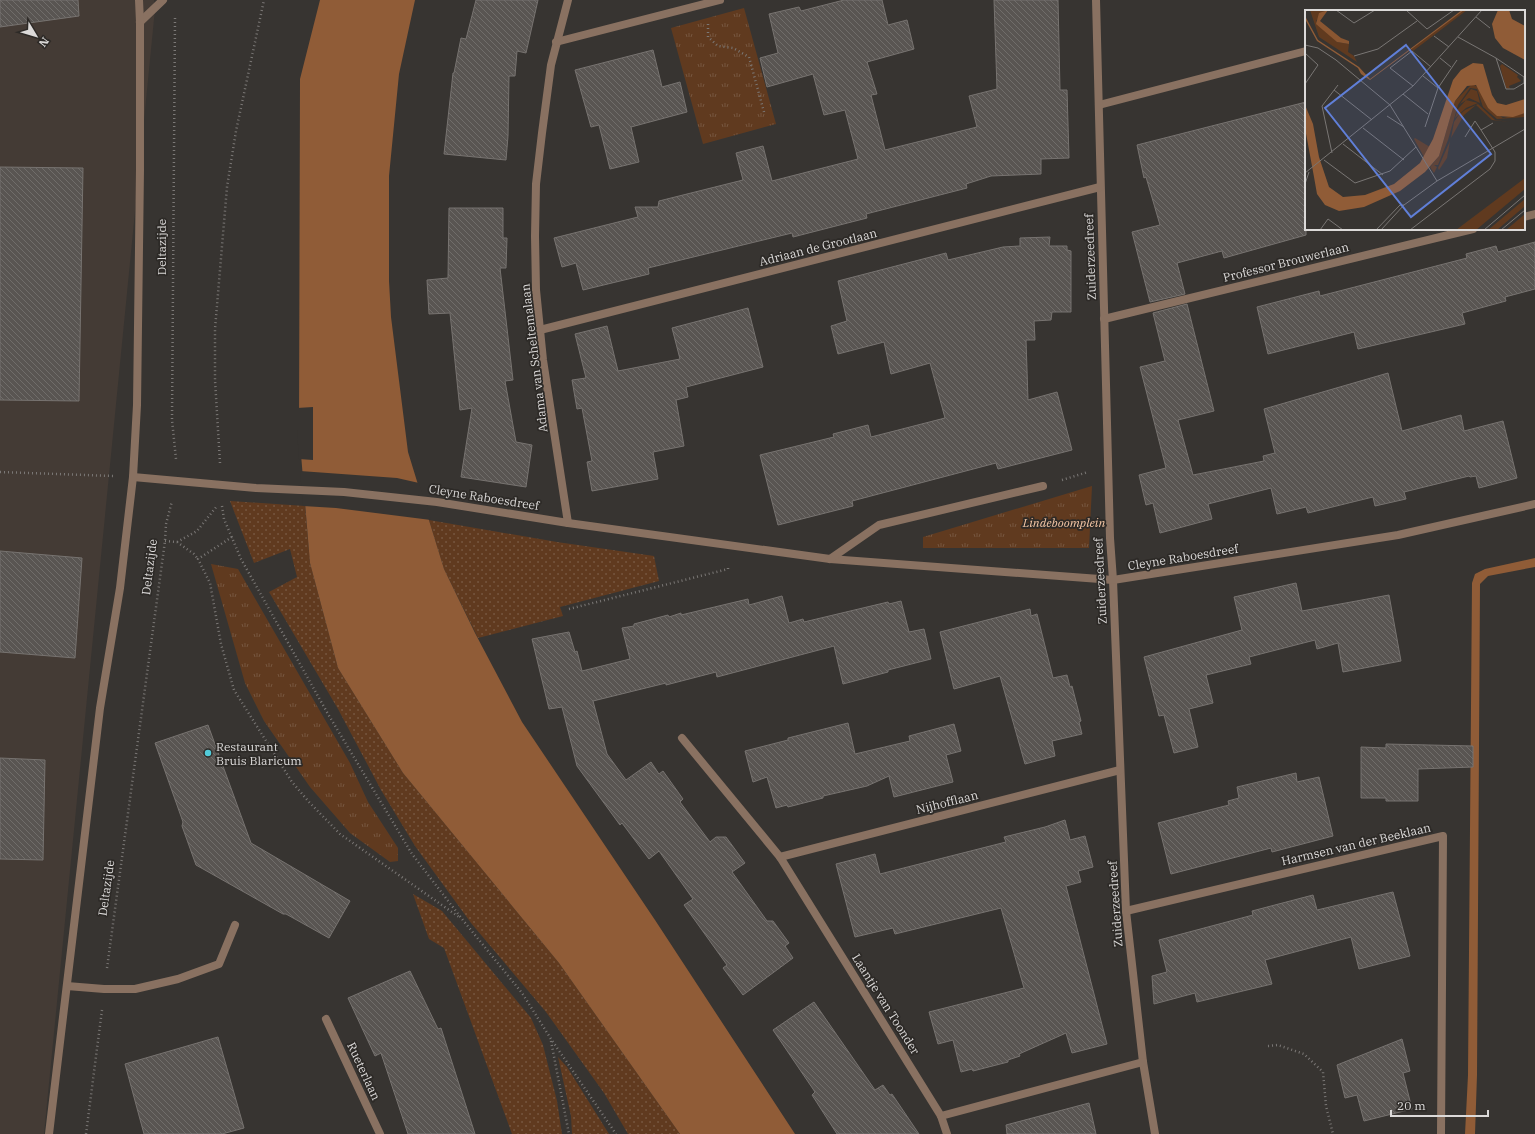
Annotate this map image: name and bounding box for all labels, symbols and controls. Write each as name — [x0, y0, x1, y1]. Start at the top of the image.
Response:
inset map — [1305, 10, 1525, 230]
north arrow — [16, 16, 56, 56]
text: N — [36, 34, 52, 50]
street label: Zuiderzeedreef — [1081, 213, 1099, 300]
street label: Deltazijde — [154, 219, 169, 275]
street label: Adriaan de Grootlaan — [758, 225, 879, 269]
street label: Professor Brouwerlaan — [1221, 239, 1351, 285]
street label: Adama van Scheltemalaan — [517, 282, 551, 433]
street label: Cleyne Raboesdreef — [428, 481, 541, 513]
park label: Lindeboomplein — [1022, 515, 1105, 530]
street label: Zuiderzeedreef — [1090, 537, 1110, 625]
street label: Deltazijde — [138, 538, 160, 596]
street label: Cleyne Raboesdreef — [1127, 541, 1240, 573]
place label: Restaurant Bruis Blaricum — [216, 739, 302, 768]
marker: Restaurant Bruis Blaricum — [203, 748, 213, 758]
street label: Nijhofflaan — [914, 787, 980, 817]
street label: Harmsen van der Beeklaan — [1280, 819, 1432, 869]
street label: Deltazijde — [95, 859, 117, 917]
street label: Zuiderzeedreef — [1104, 860, 1125, 948]
street label: Laantje van Toonder — [849, 951, 923, 1058]
street label: Rueterlaan — [344, 1040, 384, 1103]
scale bar — [1391, 1092, 1488, 1118]
text: 20 m — [1397, 1098, 1426, 1113]

